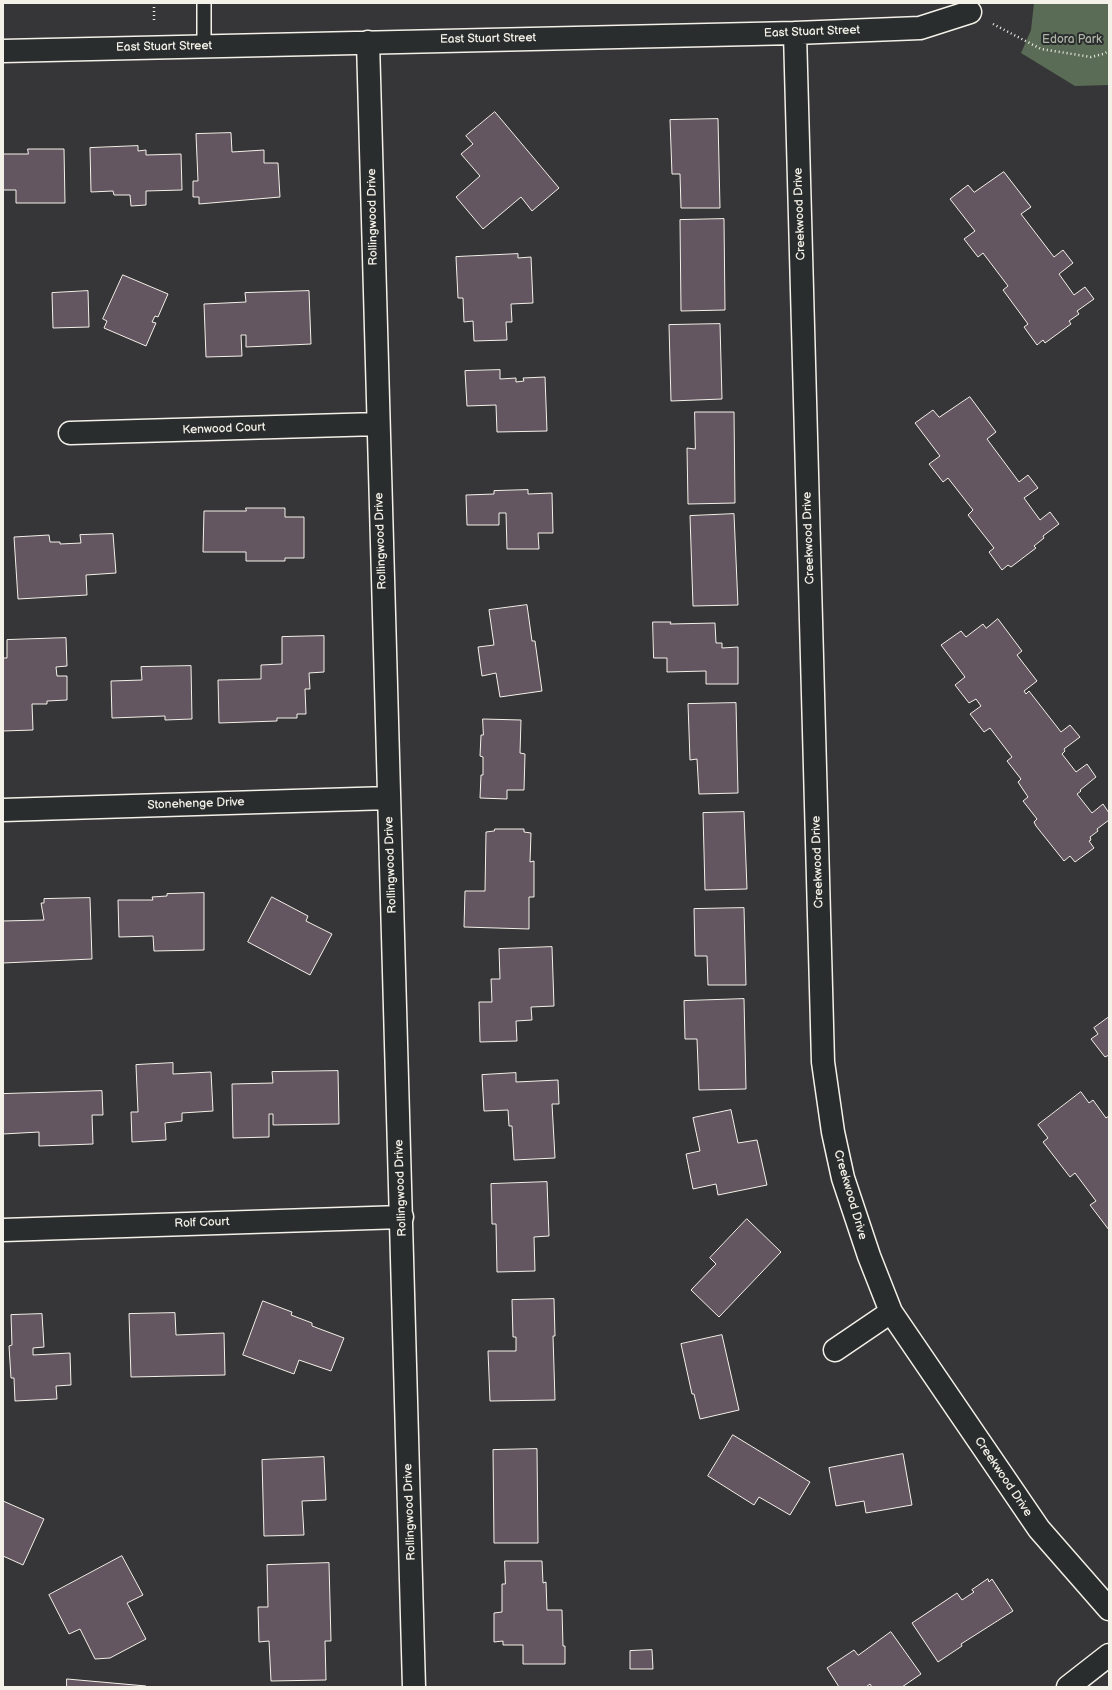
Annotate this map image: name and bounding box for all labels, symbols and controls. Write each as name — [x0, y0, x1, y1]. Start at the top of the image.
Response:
street label: East Stuart Street — [764, 23, 860, 41]
street label: East Stuart Street — [440, 31, 536, 47]
park label: Edora Park — [1042, 33, 1102, 47]
street label: East Stuart Street — [116, 39, 212, 55]
street label: Creekwood Drive — [791, 167, 809, 261]
street label: Rollingwood Drive — [365, 168, 381, 266]
street label: Kenwood Court — [182, 420, 266, 438]
street label: Creekwood Drive — [800, 491, 818, 585]
street label: Rollingwood Drive — [372, 492, 390, 590]
street label: Stonehenge Drive — [147, 795, 245, 813]
street label: Creekwood Drive — [809, 815, 827, 909]
street label: Rollingwood Drive — [382, 816, 400, 914]
street label: Rollingwood Drive — [392, 1139, 410, 1237]
street label: Creekwood Drive — [830, 1148, 870, 1242]
street label: Rolf Court — [174, 1215, 230, 1231]
street label: Creekwood Drive — [971, 1435, 1035, 1519]
street label: Rollingwood Drive — [401, 1463, 419, 1561]

